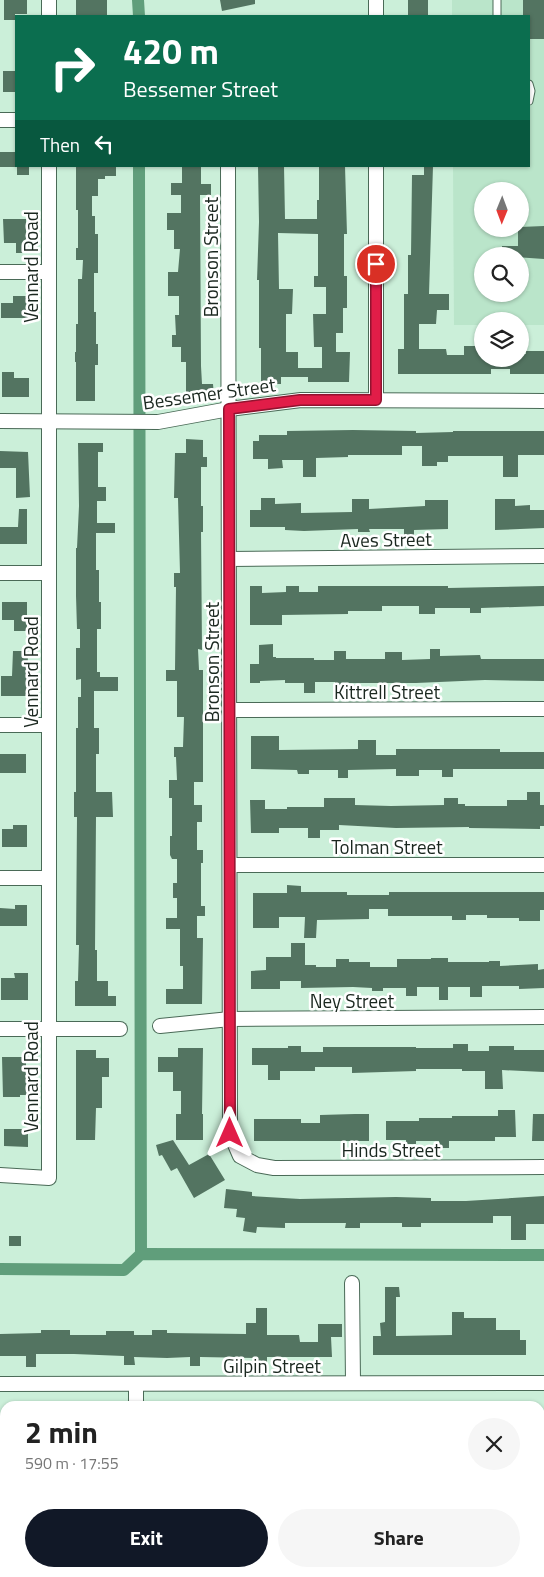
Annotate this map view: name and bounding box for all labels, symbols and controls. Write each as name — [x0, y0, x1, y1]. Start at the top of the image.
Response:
text: 420 m — [123, 24, 219, 78]
icon: right — [40, 35, 105, 100]
text: Bessemer Street — [123, 72, 278, 106]
text: Then — [40, 130, 80, 159]
icon: left — [90, 130, 118, 158]
north arrow — [474, 182, 529, 238]
map controls — [474, 182, 529, 367]
street label: Bronson Street — [196, 196, 225, 317]
street label: Vennard Road — [16, 211, 45, 323]
pin — [355, 243, 397, 285]
button: search — [474, 247, 529, 302]
icon: arrive — [362, 250, 390, 278]
button: layers — [474, 312, 529, 367]
street label: Bessemer Street — [141, 369, 278, 417]
street label: Aves Street — [340, 524, 432, 554]
street label: Bronson Street — [197, 601, 226, 722]
street label: Vennard Road — [16, 616, 45, 728]
street label: Kittrell Street — [334, 677, 440, 706]
street label: Tolman Street — [331, 832, 443, 861]
street label: Ney Street — [310, 986, 395, 1015]
street label: Vennard Road — [16, 1021, 45, 1133]
position arrow — [203, 1106, 255, 1158]
street label: Hinds Street — [341, 1135, 441, 1164]
street label: Gilpin Street — [223, 1351, 321, 1380]
text: 2 min — [25, 1409, 98, 1455]
button: close — [468, 1418, 520, 1470]
text: 590 m · 17:55 — [25, 1451, 119, 1475]
button: Exit — [25, 1509, 268, 1567]
button: Share — [278, 1509, 520, 1567]

